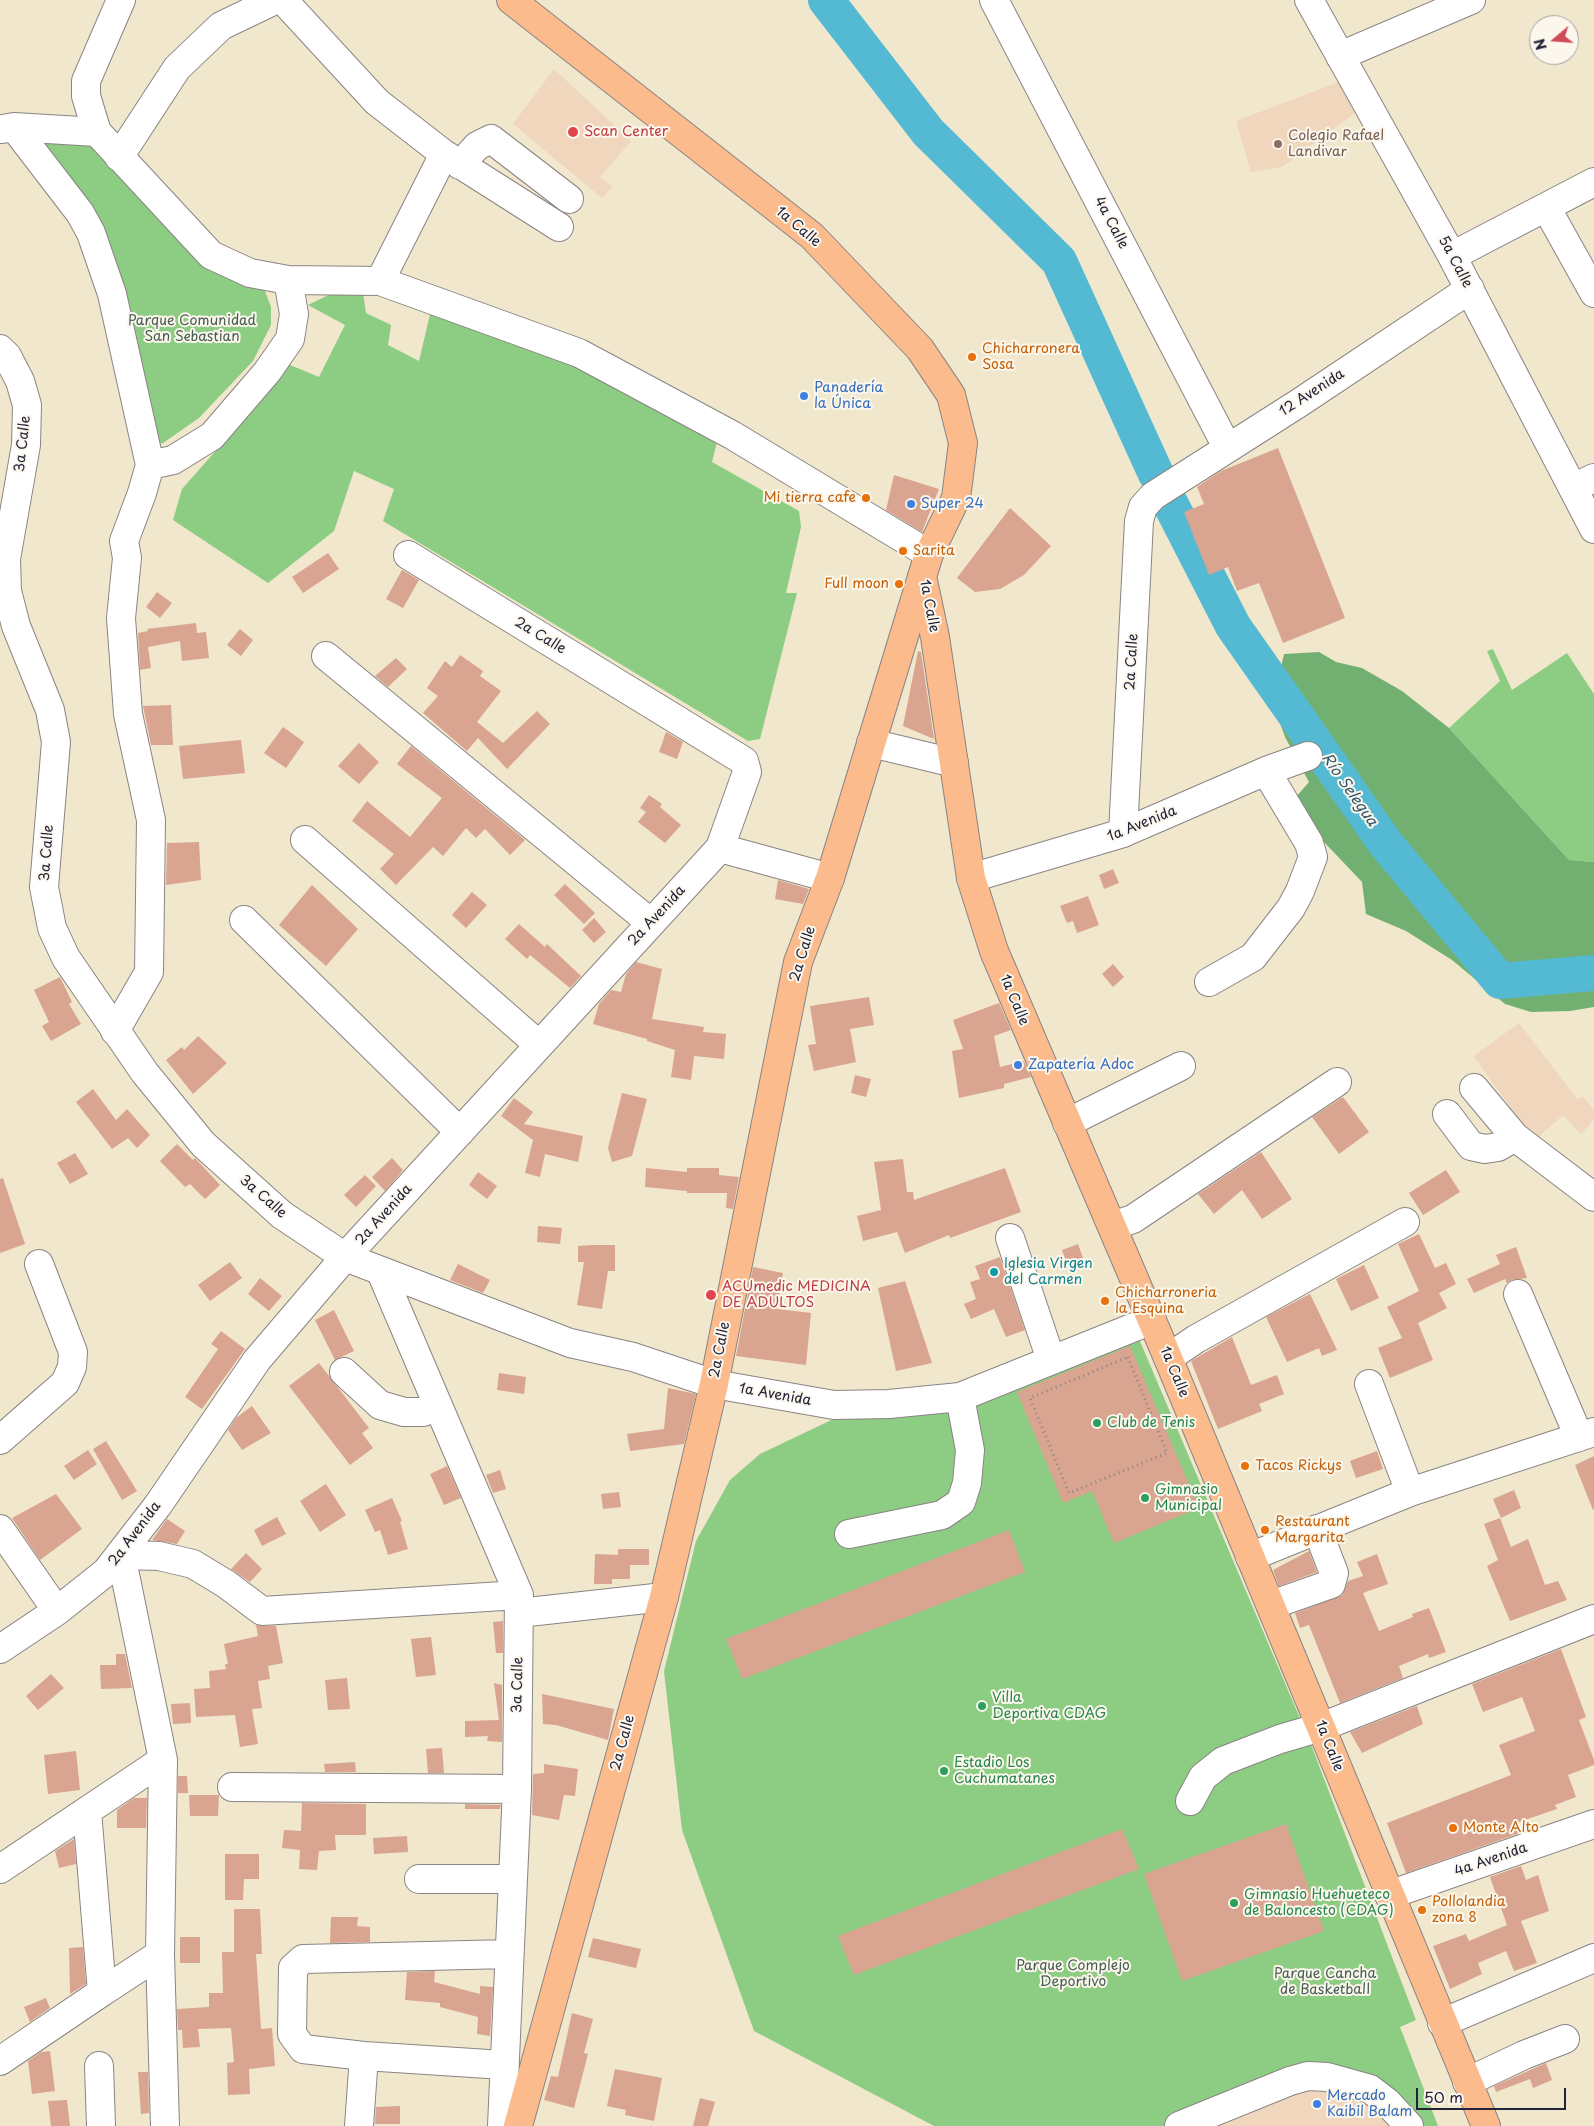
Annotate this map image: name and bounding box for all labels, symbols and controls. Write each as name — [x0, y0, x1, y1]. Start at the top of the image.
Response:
north arrow — [1529, 15, 1579, 65]
text: N — [1529, 36, 1552, 53]
place label: Scan Center — [584, 124, 668, 140]
marker: Scan Center — [566, 125, 580, 139]
place label: Colegio Rafael Landivar — [1288, 128, 1384, 160]
marker: Colegio Rafael Landivar — [1272, 138, 1284, 150]
street label: 4a Calle — [1090, 194, 1132, 252]
street label: 1a Calle — [772, 203, 824, 251]
street label: 5a Calle — [1434, 233, 1476, 291]
park label: Parque Comunidad San Sebastian — [128, 313, 256, 346]
place label: Chicharronera Sosa — [982, 341, 1080, 374]
marker: Chicharronera Sosa — [966, 351, 978, 363]
street label: 12 Avenida — [1276, 366, 1348, 420]
place label: Panadería la Única — [814, 380, 883, 412]
marker: Panadería la Única — [798, 390, 810, 402]
street label: 3a Calle — [12, 415, 34, 473]
place label: Mi tierra cafe — [763, 490, 856, 506]
marker: Mi tierra cafe — [860, 492, 872, 504]
place label: Super 24 — [921, 496, 984, 512]
marker: Super 24 — [905, 498, 917, 510]
place label: Sarita — [913, 543, 955, 559]
marker: Sarita — [897, 545, 909, 557]
place label: Full moon — [824, 576, 889, 592]
marker: Full moon — [893, 578, 905, 590]
street label: 1a Calle — [916, 578, 942, 634]
street label: 2a Calle — [511, 614, 569, 658]
street label: 2a Calle — [1122, 633, 1142, 691]
water label: Río Selegua — [1317, 750, 1381, 830]
street label: 1a Avenida — [1105, 803, 1179, 845]
street label: 3a Calle — [37, 824, 57, 882]
street label: 2a Avenida — [625, 882, 689, 950]
street label: 2a Calle — [787, 924, 819, 984]
street label: 1a Calle — [996, 972, 1032, 1028]
place label: Zapatería Adoc — [1028, 1057, 1134, 1073]
marker: Zapatería Adoc — [1012, 1059, 1024, 1071]
street label: 3a Calle — [236, 1172, 290, 1222]
street label: 2a Avenida — [352, 1181, 416, 1249]
place label: Iglesia Virgen del Carmen — [1004, 1256, 1093, 1288]
marker: Iglesia Virgen del Carmen — [988, 1266, 1000, 1278]
place label: ACUmedic MEDICINA DE ADULTOS — [722, 1279, 871, 1311]
place label: Chicharroneria la Esquina — [1115, 1285, 1217, 1318]
marker: ACUmedic MEDICINA DE ADULTOS — [704, 1288, 718, 1302]
marker: Chicharroneria la Esquina — [1099, 1295, 1111, 1307]
street label: 2a Calle — [706, 1320, 734, 1380]
street label: 1a Calle — [1156, 1344, 1192, 1400]
street label: 1a Avenida — [738, 1380, 812, 1410]
place label: Club de Tenis — [1107, 1415, 1195, 1431]
marker: Club de Tenis — [1091, 1417, 1103, 1429]
place label: Tacos Rickys — [1255, 1458, 1342, 1474]
marker: Tacos Rickys — [1239, 1460, 1251, 1472]
place label: Gimnasio Municipal — [1155, 1482, 1222, 1514]
marker: Gimnasio Municipal — [1139, 1492, 1151, 1504]
street label: 2a Avenida — [105, 1498, 165, 1570]
place label: Restaurant Margarita — [1275, 1514, 1350, 1546]
marker: Restaurant Margarita — [1259, 1524, 1271, 1536]
street label: 3a Calle — [509, 1657, 527, 1713]
place label: Villa Deportiva CDAG — [992, 1690, 1106, 1722]
marker: Villa Deportiva CDAG — [976, 1700, 988, 1712]
street label: 2a Calle — [608, 1713, 638, 1773]
street label: 1a Calle — [1311, 1718, 1347, 1774]
place label: Estadio Los Cuchumatanes — [954, 1755, 1055, 1788]
marker: Estadio Los Cuchumatanes — [938, 1765, 950, 1777]
place label: Monte Alto — [1463, 1820, 1539, 1836]
marker: Monte Alto — [1447, 1822, 1459, 1834]
street label: 4a Avenida — [1452, 1840, 1530, 1880]
place label: Gimnasio Huehueteco de Baloncesto (CDAG) — [1244, 1887, 1394, 1920]
place label: Pollolandia zona 8 — [1432, 1894, 1506, 1926]
marker: Gimnasio Huehueteco de Baloncesto (CDAG) — [1228, 1897, 1240, 1909]
marker: Pollolandia zona 8 — [1416, 1904, 1428, 1916]
park label: Parque Complejo Deportivo — [1016, 1958, 1130, 1990]
park label: Parque Cancha de Basketball — [1274, 1966, 1376, 1998]
scale bar — [1419, 2078, 1569, 2110]
text: 50 m — [1424, 2085, 1463, 2108]
place label: Mercado Kaibil Balam — [1327, 2088, 1412, 2120]
marker: Mercado Kaibil Balam — [1311, 2098, 1323, 2110]

